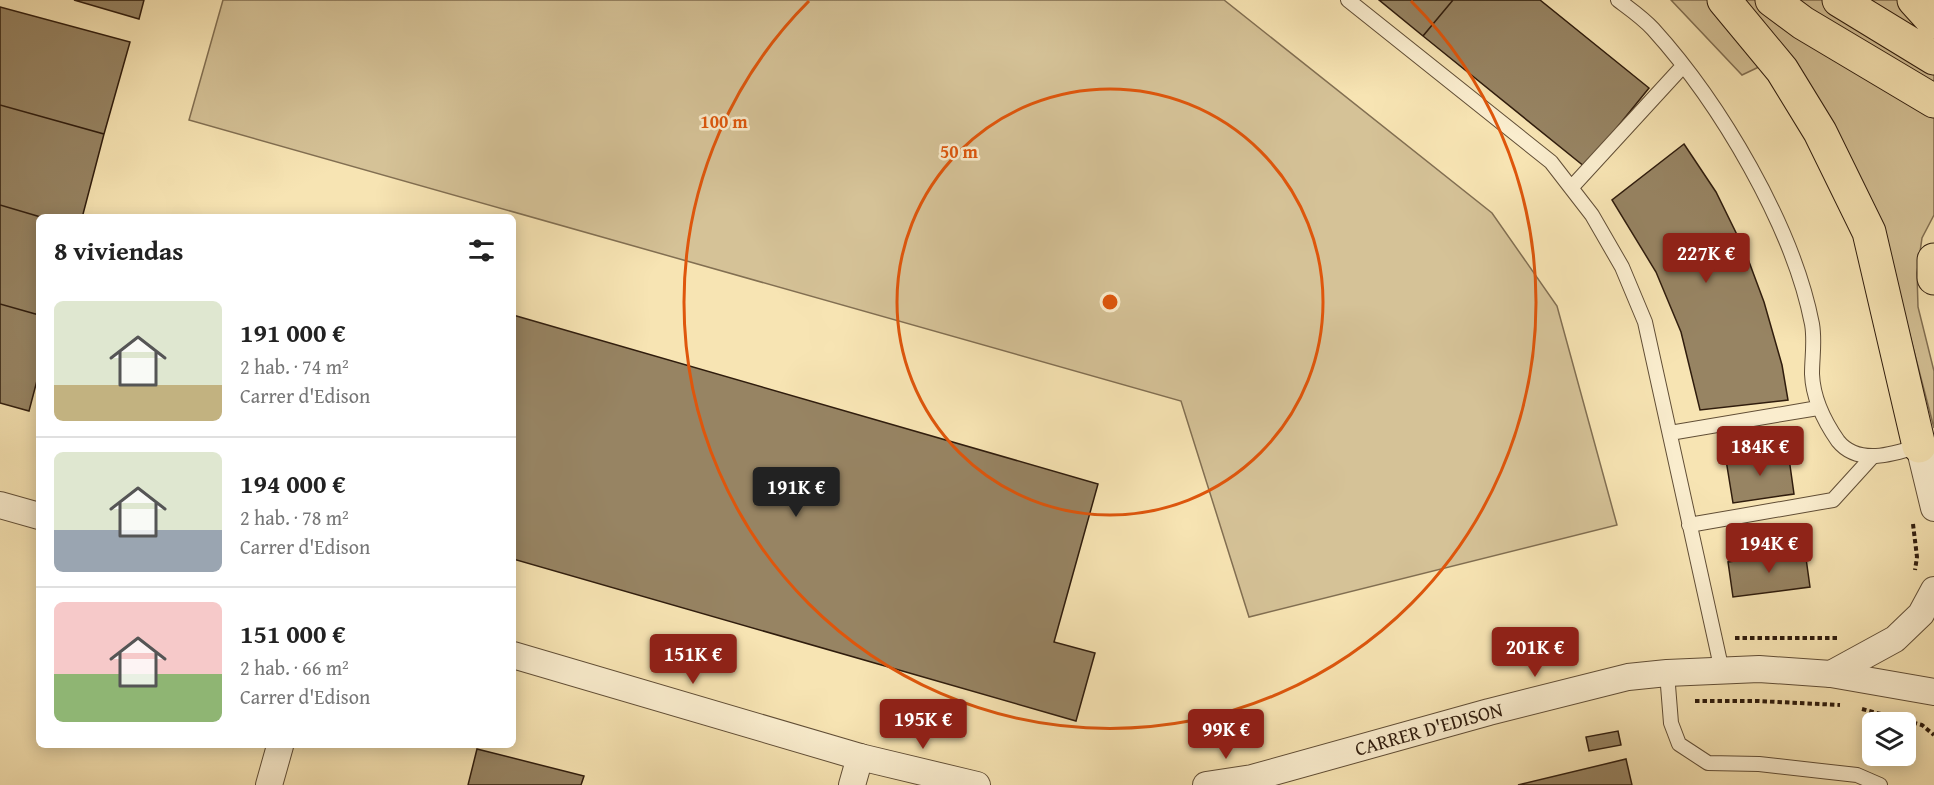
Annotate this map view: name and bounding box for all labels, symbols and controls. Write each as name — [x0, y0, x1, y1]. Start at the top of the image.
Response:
text: 100 m — [700, 108, 748, 135]
text: 50 m — [940, 138, 979, 165]
text: 8 viviendas — [54, 231, 184, 270]
pin: 227K € — [1657, 233, 1755, 284]
icon: filters — [465, 234, 498, 267]
text: 227K € — [1677, 238, 1735, 267]
centre of rings — [1100, 292, 1120, 312]
text: 191 000 € — [240, 313, 346, 352]
icon: home — [102, 325, 174, 397]
text: 2 hab. · 74 m² — [240, 352, 349, 381]
text: Carrer d'Edison — [240, 381, 370, 410]
pin: 184K € — [1711, 426, 1809, 477]
text: 184K € — [1731, 431, 1789, 460]
text: 194 000 € — [240, 464, 346, 503]
pin: 191K € — [747, 467, 845, 518]
text: 191K € — [767, 472, 825, 501]
icon: home — [102, 476, 174, 548]
text: 2 hab. · 78 m² — [240, 503, 349, 532]
pin: 194K € — [1720, 523, 1818, 574]
text: 194K € — [1740, 528, 1798, 557]
text: Carrer d'Edison — [240, 532, 370, 561]
text: 151 000 € — [240, 614, 346, 653]
icon: home — [102, 626, 174, 698]
pin: 201K € — [1486, 627, 1584, 678]
text: 201K € — [1506, 632, 1564, 661]
pin: 151K € — [644, 634, 742, 685]
text: 151K € — [664, 639, 722, 668]
text: 2 hab. · 66 m² — [240, 653, 349, 682]
text: Carrer d'Edison — [240, 682, 370, 711]
street label: CARRER D'EDISON — [1351, 694, 1506, 763]
pin: 195K € — [874, 699, 972, 750]
text: 195K € — [894, 704, 952, 733]
pin: 99K € — [1184, 709, 1268, 760]
map controls — [1862, 712, 1916, 766]
button: layers — [1862, 712, 1916, 766]
text: 99K € — [1202, 714, 1250, 743]

